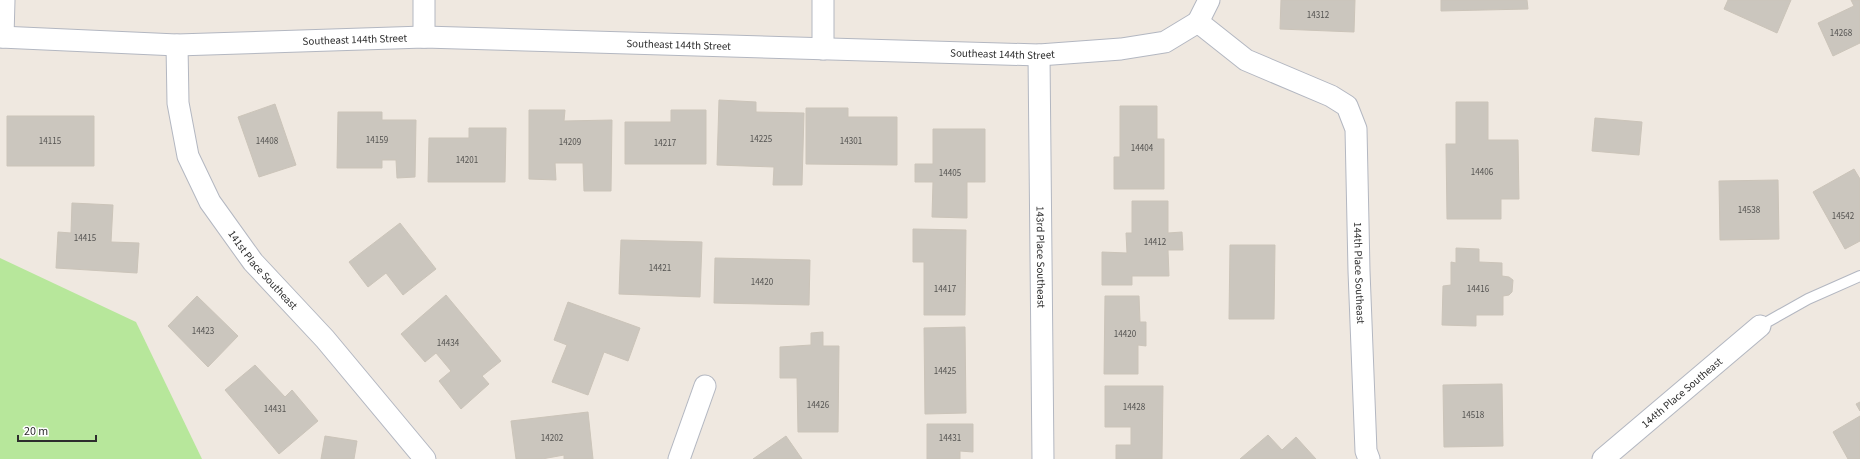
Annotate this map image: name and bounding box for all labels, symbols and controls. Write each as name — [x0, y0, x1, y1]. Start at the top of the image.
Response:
house number: 14312 — [1307, 9, 1330, 22]
house number: 14268 — [1830, 27, 1853, 40]
street label: Southeast 144th Street — [302, 30, 408, 48]
street label: Southeast 144th Street — [626, 35, 731, 53]
street label: Southeast 144th Street — [950, 45, 1056, 63]
house number: 14225 — [750, 133, 773, 146]
house number: 14159 — [366, 134, 389, 147]
house number: 14115 — [39, 135, 62, 148]
house number: 14408 — [256, 135, 279, 148]
house number: 14301 — [840, 135, 862, 148]
house number: 14209 — [559, 136, 582, 149]
house number: 14217 — [654, 137, 677, 150]
house number: 14404 — [1131, 142, 1154, 155]
house number: 14201 — [456, 154, 478, 167]
house number: 14406 — [1471, 166, 1494, 179]
house number: 14405 — [939, 167, 962, 180]
house number: 14538 — [1738, 204, 1761, 217]
street label: 143rd Place Southeast — [1033, 206, 1049, 308]
house number: 14542 — [1832, 210, 1855, 223]
street label: 144th Place Southeast — [1350, 222, 1369, 324]
street label: 141st Place Southeast — [225, 227, 301, 313]
house number: 14415 — [74, 232, 97, 245]
house number: 14412 — [1144, 236, 1167, 249]
house number: 14421 — [649, 262, 671, 275]
house number: 14420 — [751, 276, 774, 289]
house number: 14417 — [934, 283, 957, 296]
house number: 14416 — [1467, 283, 1490, 296]
house number: 14423 — [192, 325, 215, 338]
house number: 14420 — [1114, 328, 1137, 341]
house number: 14434 — [437, 337, 460, 350]
street label: 144th Place Southeast — [1638, 354, 1726, 431]
house number: 14425 — [934, 365, 957, 378]
house number: 14426 — [807, 399, 830, 412]
house number: 14428 — [1123, 401, 1146, 414]
house number: 14431 — [264, 403, 286, 416]
house number: 14518 — [1462, 409, 1485, 422]
scale bar — [18, 417, 96, 443]
text: 20 m — [24, 423, 48, 440]
house number: 14202 — [541, 432, 564, 445]
house number: 14431 — [939, 432, 961, 445]

